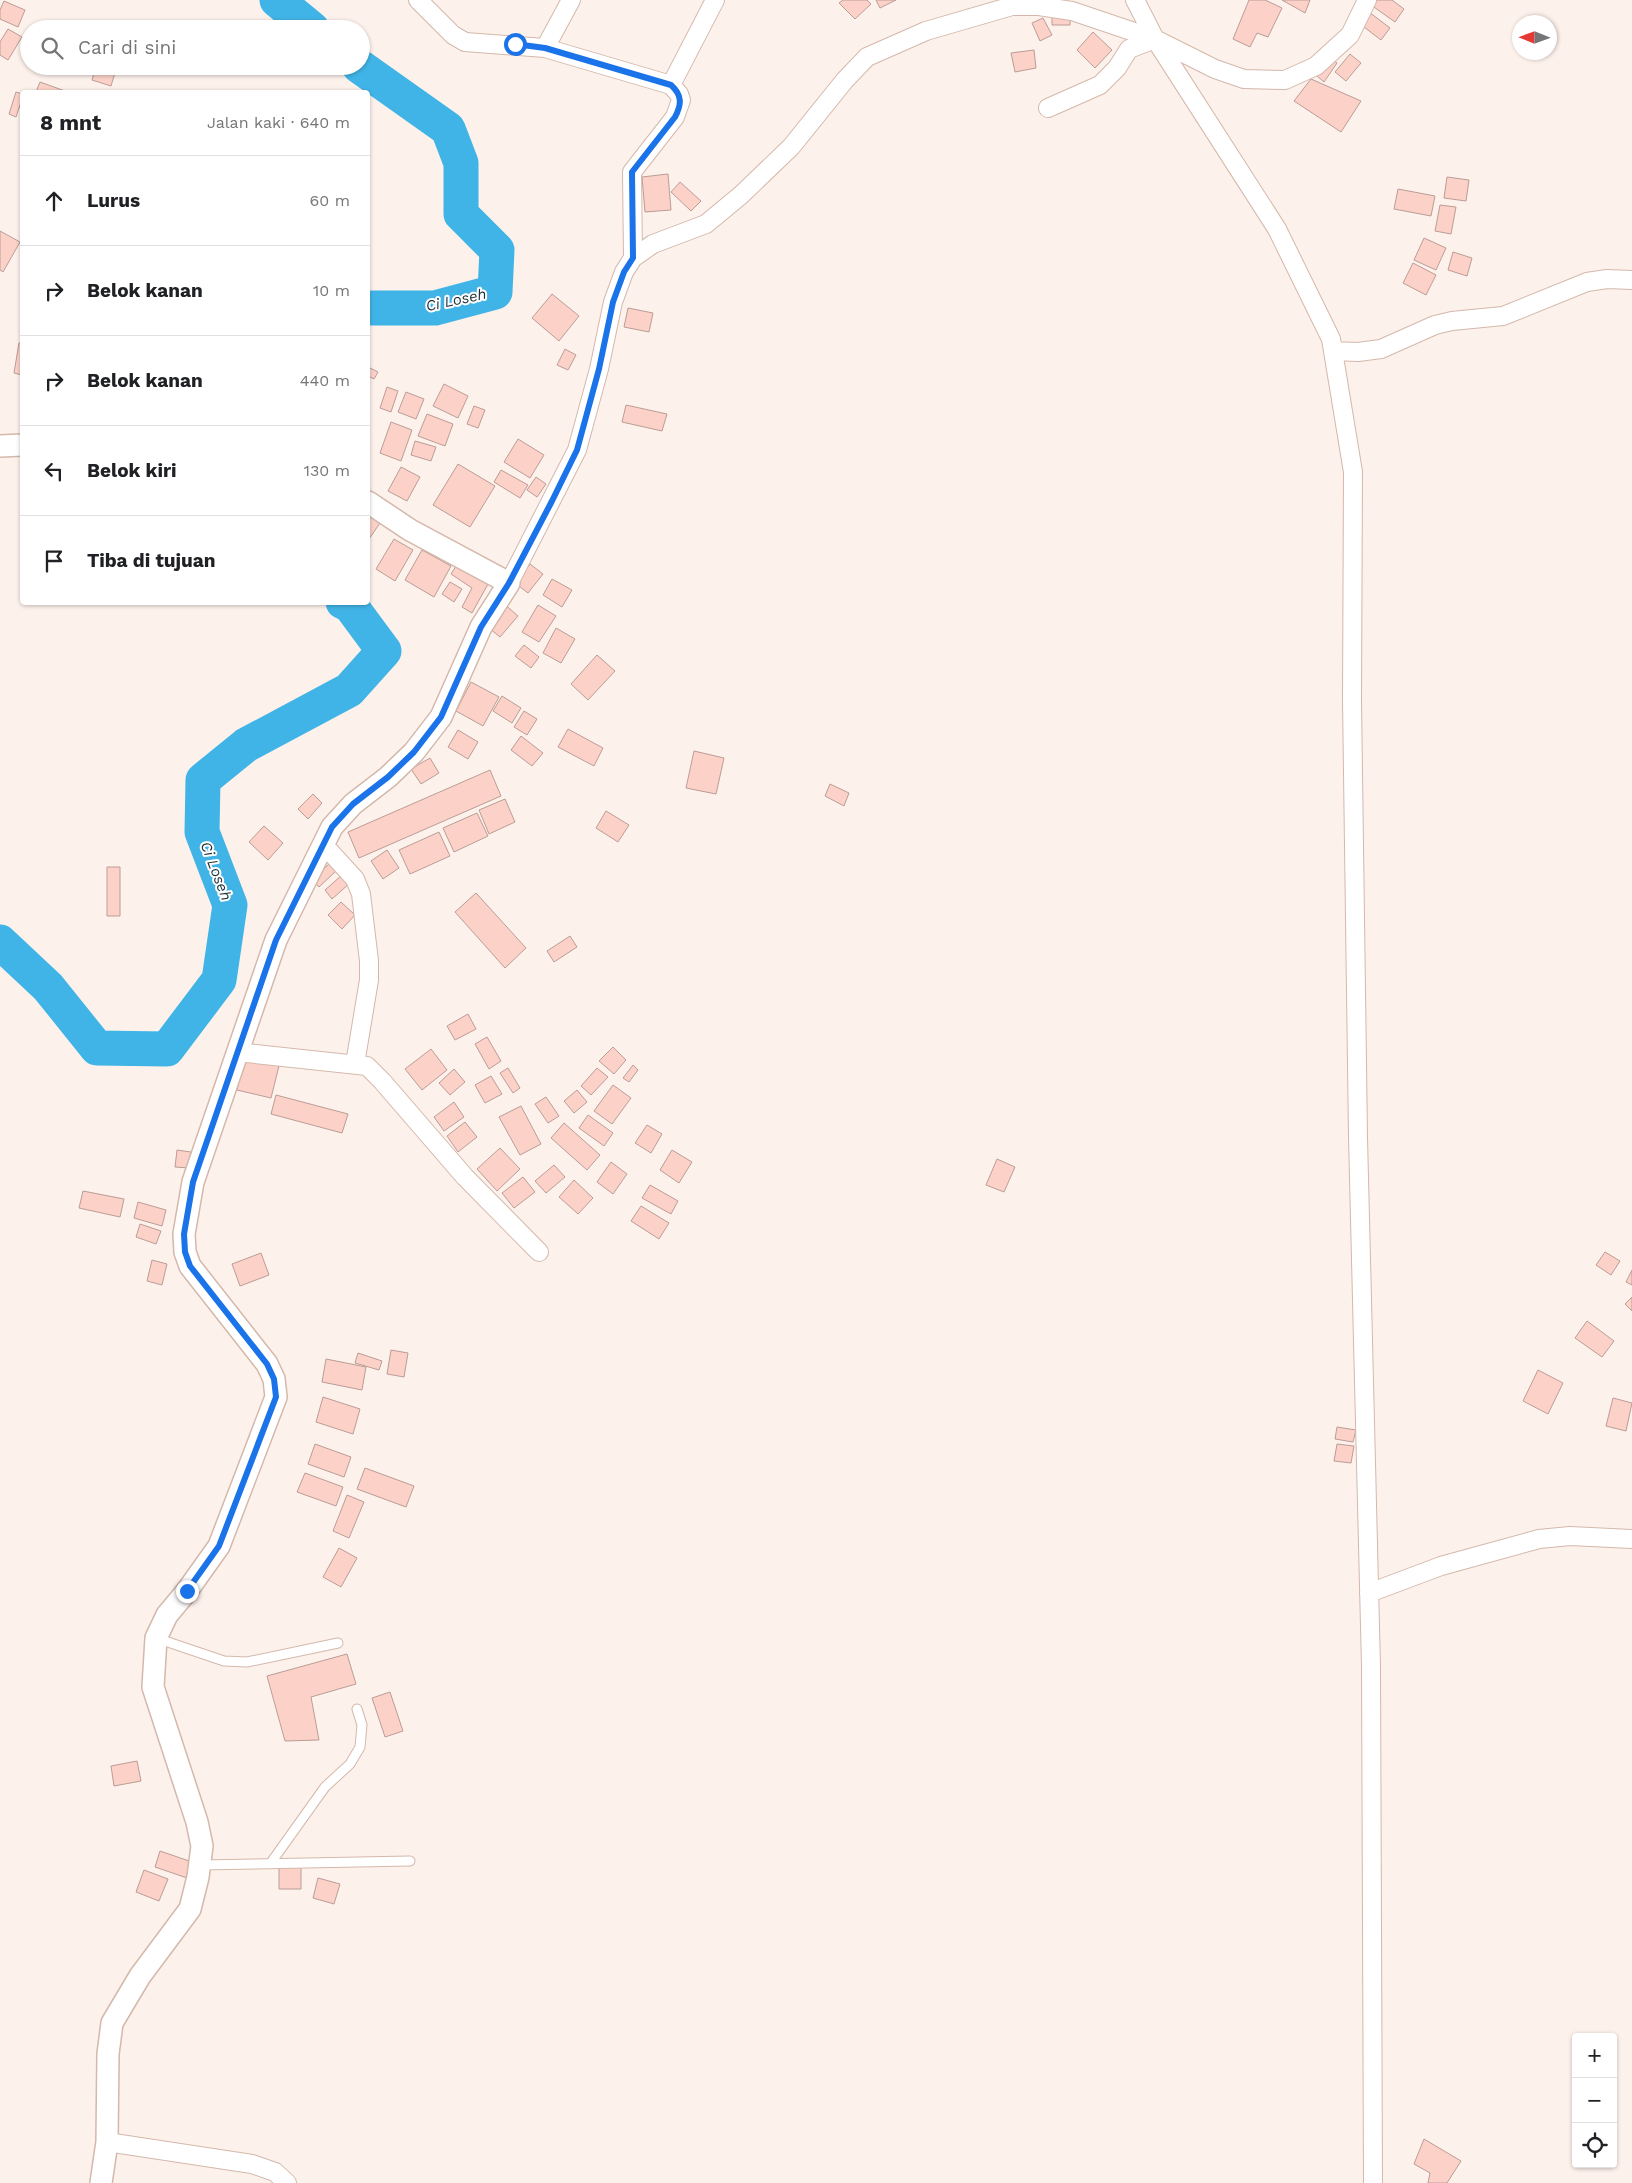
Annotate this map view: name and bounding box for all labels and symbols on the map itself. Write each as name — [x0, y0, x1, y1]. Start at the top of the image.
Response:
north arrow — [1512, 15, 1557, 60]
route start — [504, 33, 527, 56]
water label: Ci Loseh — [424, 285, 488, 315]
water label: Ci Loseh — [197, 839, 235, 903]
route end — [176, 1580, 199, 1603]

